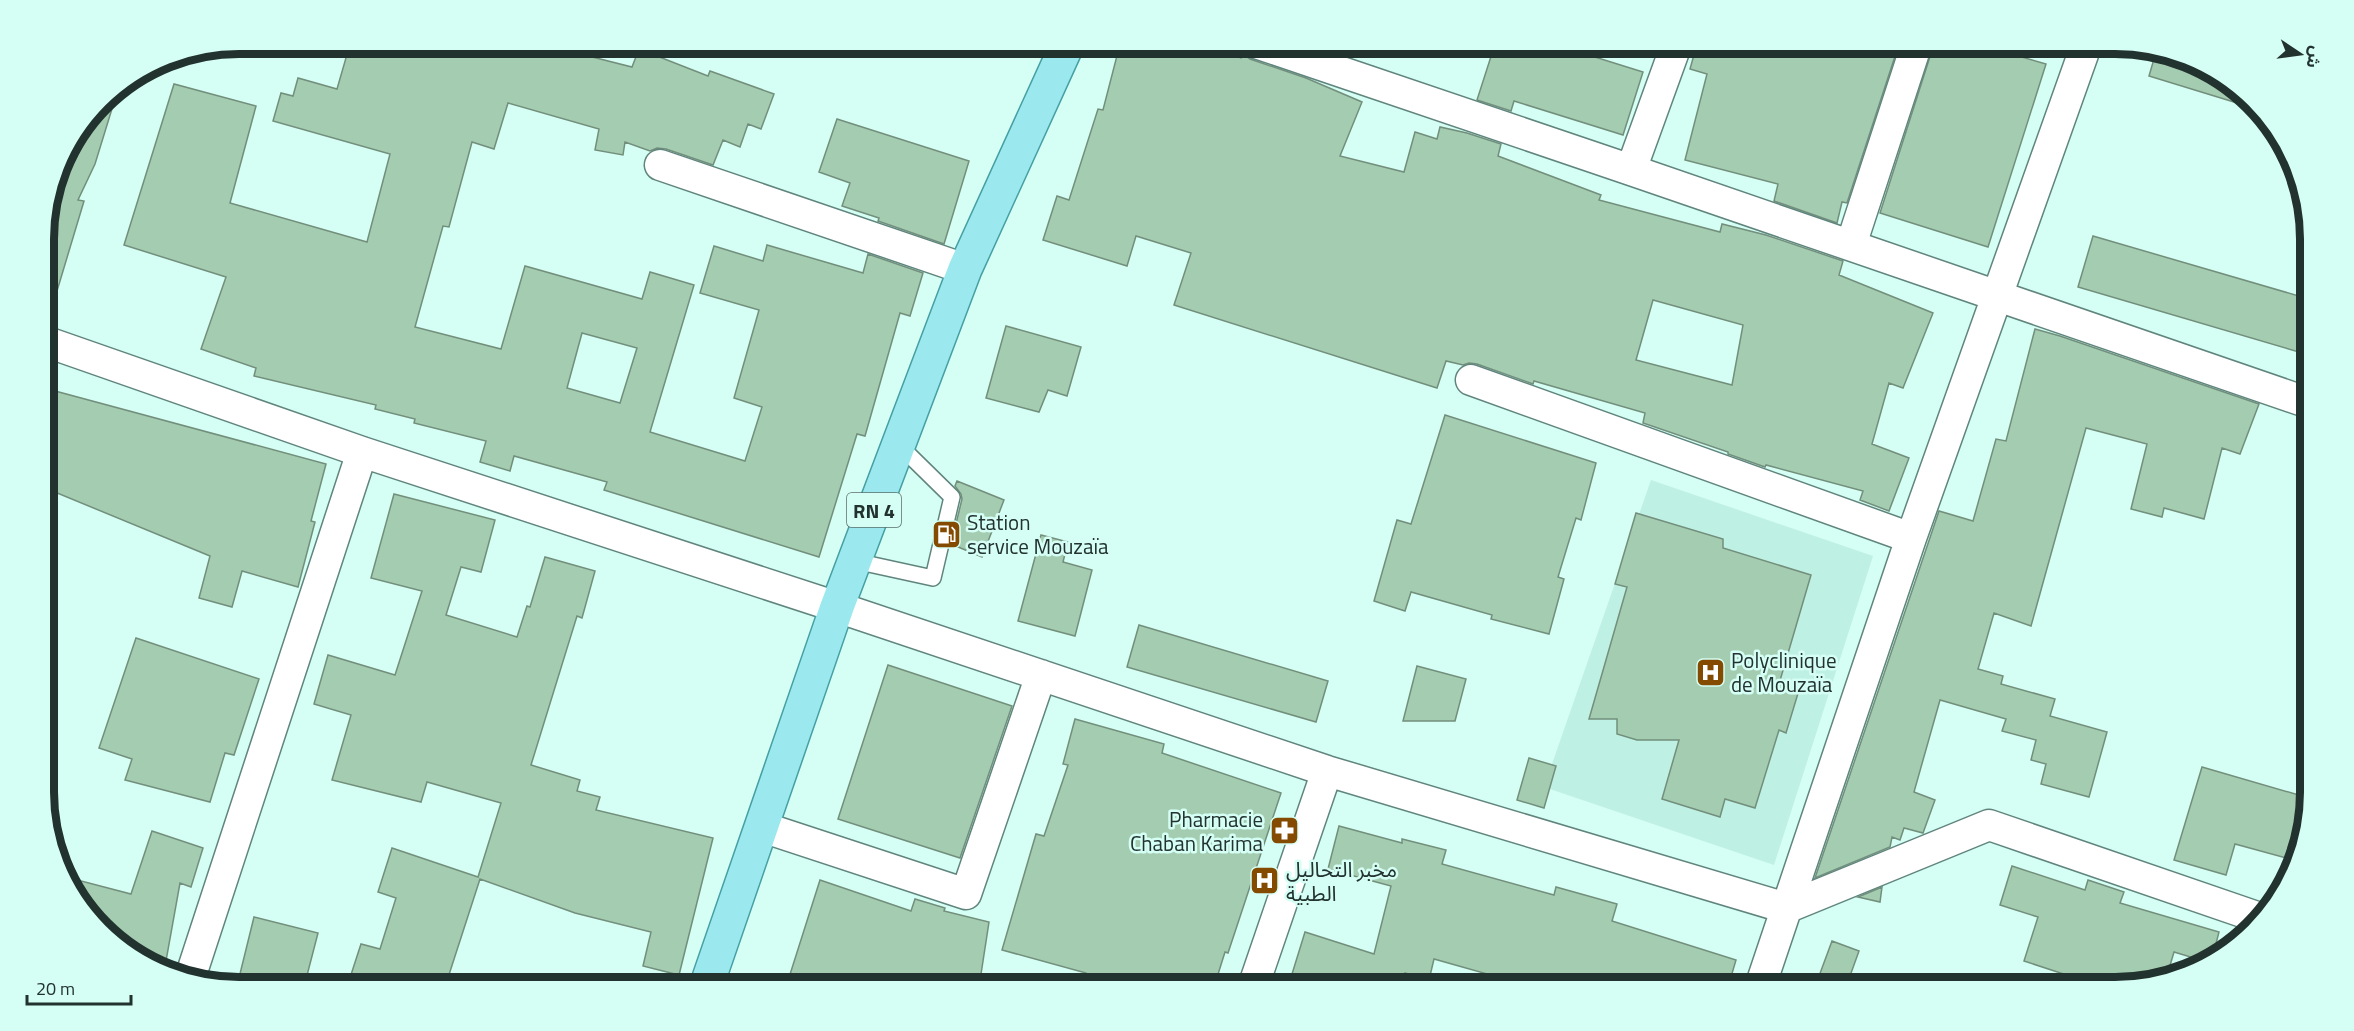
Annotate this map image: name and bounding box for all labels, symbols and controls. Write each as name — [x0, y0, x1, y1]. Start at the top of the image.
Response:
north arrow — [2270, 24, 2330, 84]
text: ش — [2300, 44, 2329, 71]
road number: RN 4 — [847, 493, 901, 527]
place label: Station service Mouzaïa — [967, 506, 1109, 562]
fuel station icon: Station service Mouzaïa — [930, 518, 962, 550]
place label: Polyclinique de Mouzaïa — [1731, 644, 1837, 700]
hospital icon: Polyclinique de Mouzaïa — [1694, 656, 1726, 688]
place label: Pharmacie Chaban Karima — [1130, 803, 1263, 859]
pharmacy icon: Pharmacie Chaban Karima — [1268, 815, 1300, 847]
place label: مخبر التحاليل الطبية — [1286, 853, 1397, 909]
hospital icon: مخبر التحاليل الطبية — [1249, 865, 1281, 897]
scale bar — [27, 968, 130, 1006]
text: 20 m — [36, 975, 75, 1002]

